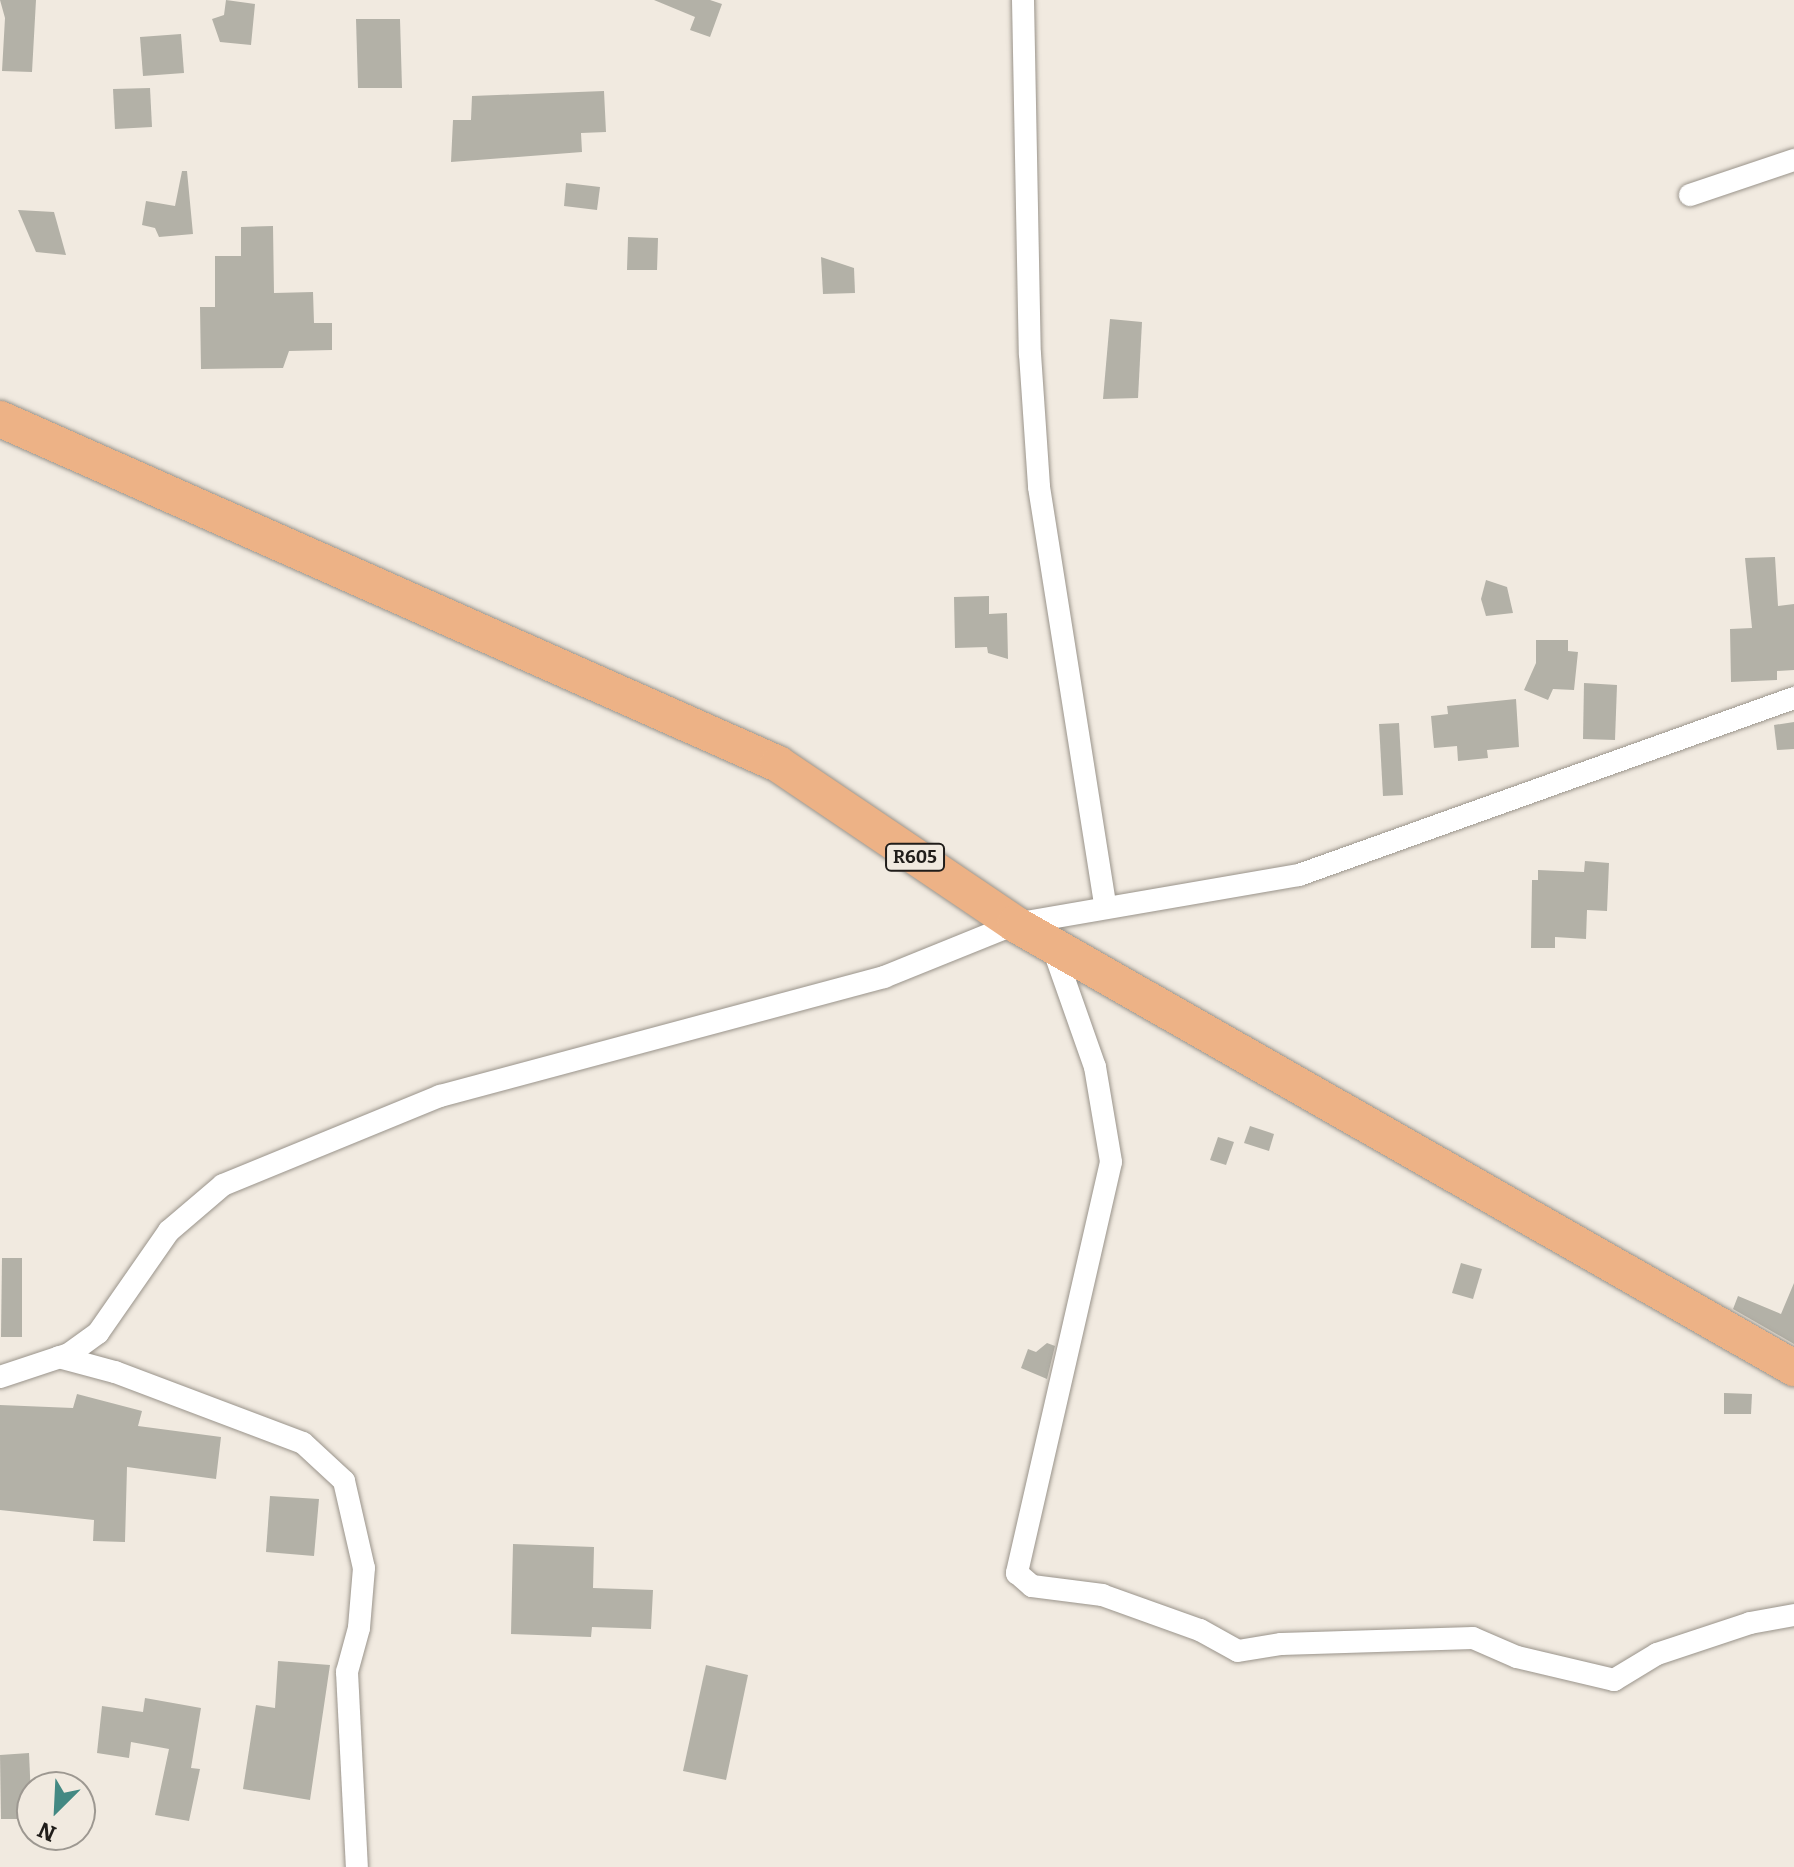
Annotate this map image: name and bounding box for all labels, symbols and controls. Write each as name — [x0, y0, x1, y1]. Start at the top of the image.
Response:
road number: R605 — [885, 843, 945, 871]
north arrow — [16, 1771, 96, 1851]
text: N — [34, 1816, 60, 1847]

